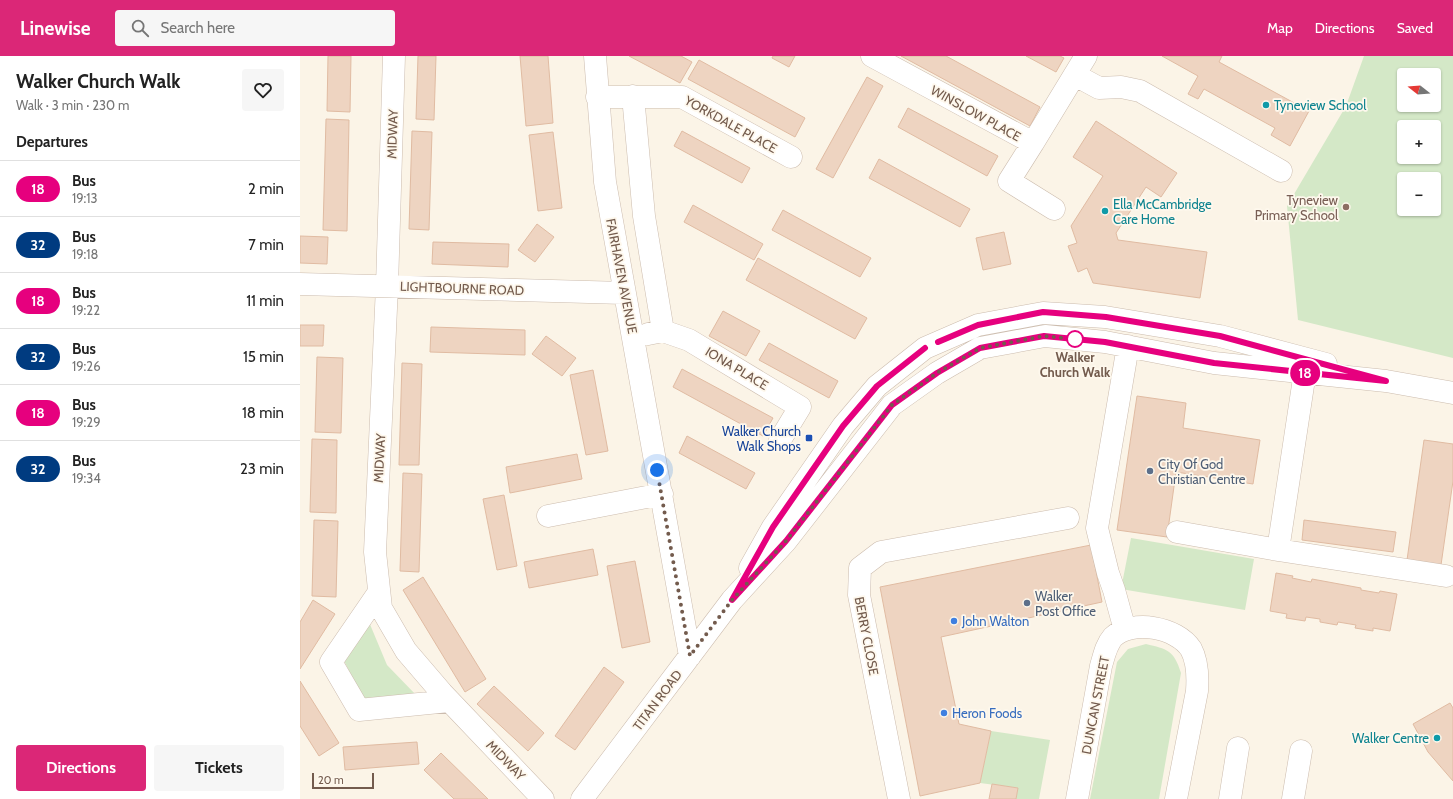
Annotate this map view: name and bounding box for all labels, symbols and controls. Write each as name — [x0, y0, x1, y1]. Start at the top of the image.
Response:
search box — [115, 10, 395, 46]
text: Linewise — [20, 17, 91, 40]
icon: search — [129, 17, 151, 39]
text: Search here — [161, 19, 235, 37]
text: Map — [1267, 19, 1293, 37]
text: Directions — [1315, 19, 1375, 37]
text: Saved — [1397, 19, 1433, 37]
north arrow — [1397, 68, 1441, 112]
map controls — [1397, 68, 1441, 216]
button: heart — [242, 69, 284, 111]
text: Walker Church Walk — [16, 70, 180, 93]
street label: WINSLOW PLACE — [928, 82, 1024, 144]
street label: YORKDALE PLACE — [681, 91, 780, 156]
text: Walk · 3 min · 230 m — [16, 97, 129, 113]
place label: Tyneview School — [1274, 97, 1366, 113]
marker: Tyneview School — [1261, 100, 1271, 110]
street label: MIDWAY — [383, 108, 401, 159]
button: + — [1397, 120, 1441, 164]
text: Departures — [16, 133, 88, 151]
text: Bus — [72, 172, 96, 190]
button: − — [1397, 172, 1441, 216]
text: 18 — [31, 180, 45, 198]
text: 2 min — [248, 180, 284, 198]
text: 19:13 — [72, 190, 98, 206]
place label: Tyneview Primary School — [1255, 192, 1339, 223]
place label: Ella McCambridge Care Home — [1113, 196, 1212, 227]
marker: Tyneview Primary School — [1341, 202, 1351, 212]
marker: Ella McCambridge Care Home — [1100, 206, 1110, 216]
street label: FAIRHAVEN AVENUE — [603, 217, 641, 335]
text: Bus — [72, 228, 96, 246]
text: 32 — [31, 236, 45, 254]
text: 7 min — [248, 236, 284, 254]
text: 19:18 — [72, 246, 98, 262]
street label: LIGHTBOURNE ROAD — [400, 278, 524, 298]
text: Bus — [72, 284, 96, 302]
text: 18 — [31, 292, 45, 310]
text: 11 min — [246, 292, 284, 310]
text: 19:22 — [72, 302, 100, 318]
marker: Walker Church Walk — [1066, 330, 1084, 348]
text: Bus — [72, 340, 96, 358]
street label: IONA PLACE — [703, 343, 771, 393]
text: 32 — [31, 348, 45, 366]
text: 15 min — [243, 348, 284, 366]
place label: Walker Church Walk — [1040, 349, 1111, 380]
text: 19:26 — [72, 358, 101, 374]
line badge: 18 — [1287, 360, 1323, 386]
text: 18 — [1298, 364, 1312, 382]
text: Bus — [72, 396, 96, 414]
text: 18 — [31, 404, 45, 422]
text: 18 min — [242, 404, 284, 422]
text: 19:29 — [72, 414, 101, 430]
place label: Walker Church Walk Shops — [722, 423, 802, 454]
street label: MIDWAY — [370, 432, 388, 483]
marker: Walker Church Walk Shops — [804, 433, 814, 443]
text: Bus — [72, 452, 96, 470]
place label: City Of God Christian Centre — [1158, 456, 1246, 487]
text: 32 — [31, 460, 45, 478]
text: 23 min — [240, 460, 284, 478]
your location — [647, 460, 667, 480]
marker: City Of God Christian Centre — [1145, 466, 1155, 476]
text: 19:34 — [72, 470, 101, 486]
place label: Walker Post Office — [1035, 588, 1096, 619]
street label: BERRY CLOSE — [852, 595, 882, 677]
marker: Walker Post Office — [1022, 598, 1032, 608]
place label: John Walton — [961, 613, 1029, 629]
marker: John Walton — [949, 616, 959, 626]
street label: DUNCAN STREET — [1078, 654, 1112, 756]
street label: TITAN ROAD — [629, 667, 685, 733]
place label: Heron Foods — [952, 705, 1023, 721]
marker: Heron Foods — [939, 708, 949, 718]
place label: Walker Centre — [1352, 730, 1429, 746]
marker: Walker Centre — [1432, 733, 1442, 743]
street label: MIDWAY — [483, 737, 529, 784]
button: Directions — [16, 745, 146, 791]
button: Tickets — [154, 745, 284, 791]
scale bar — [312, 771, 374, 790]
text: 20 m — [318, 773, 344, 787]

